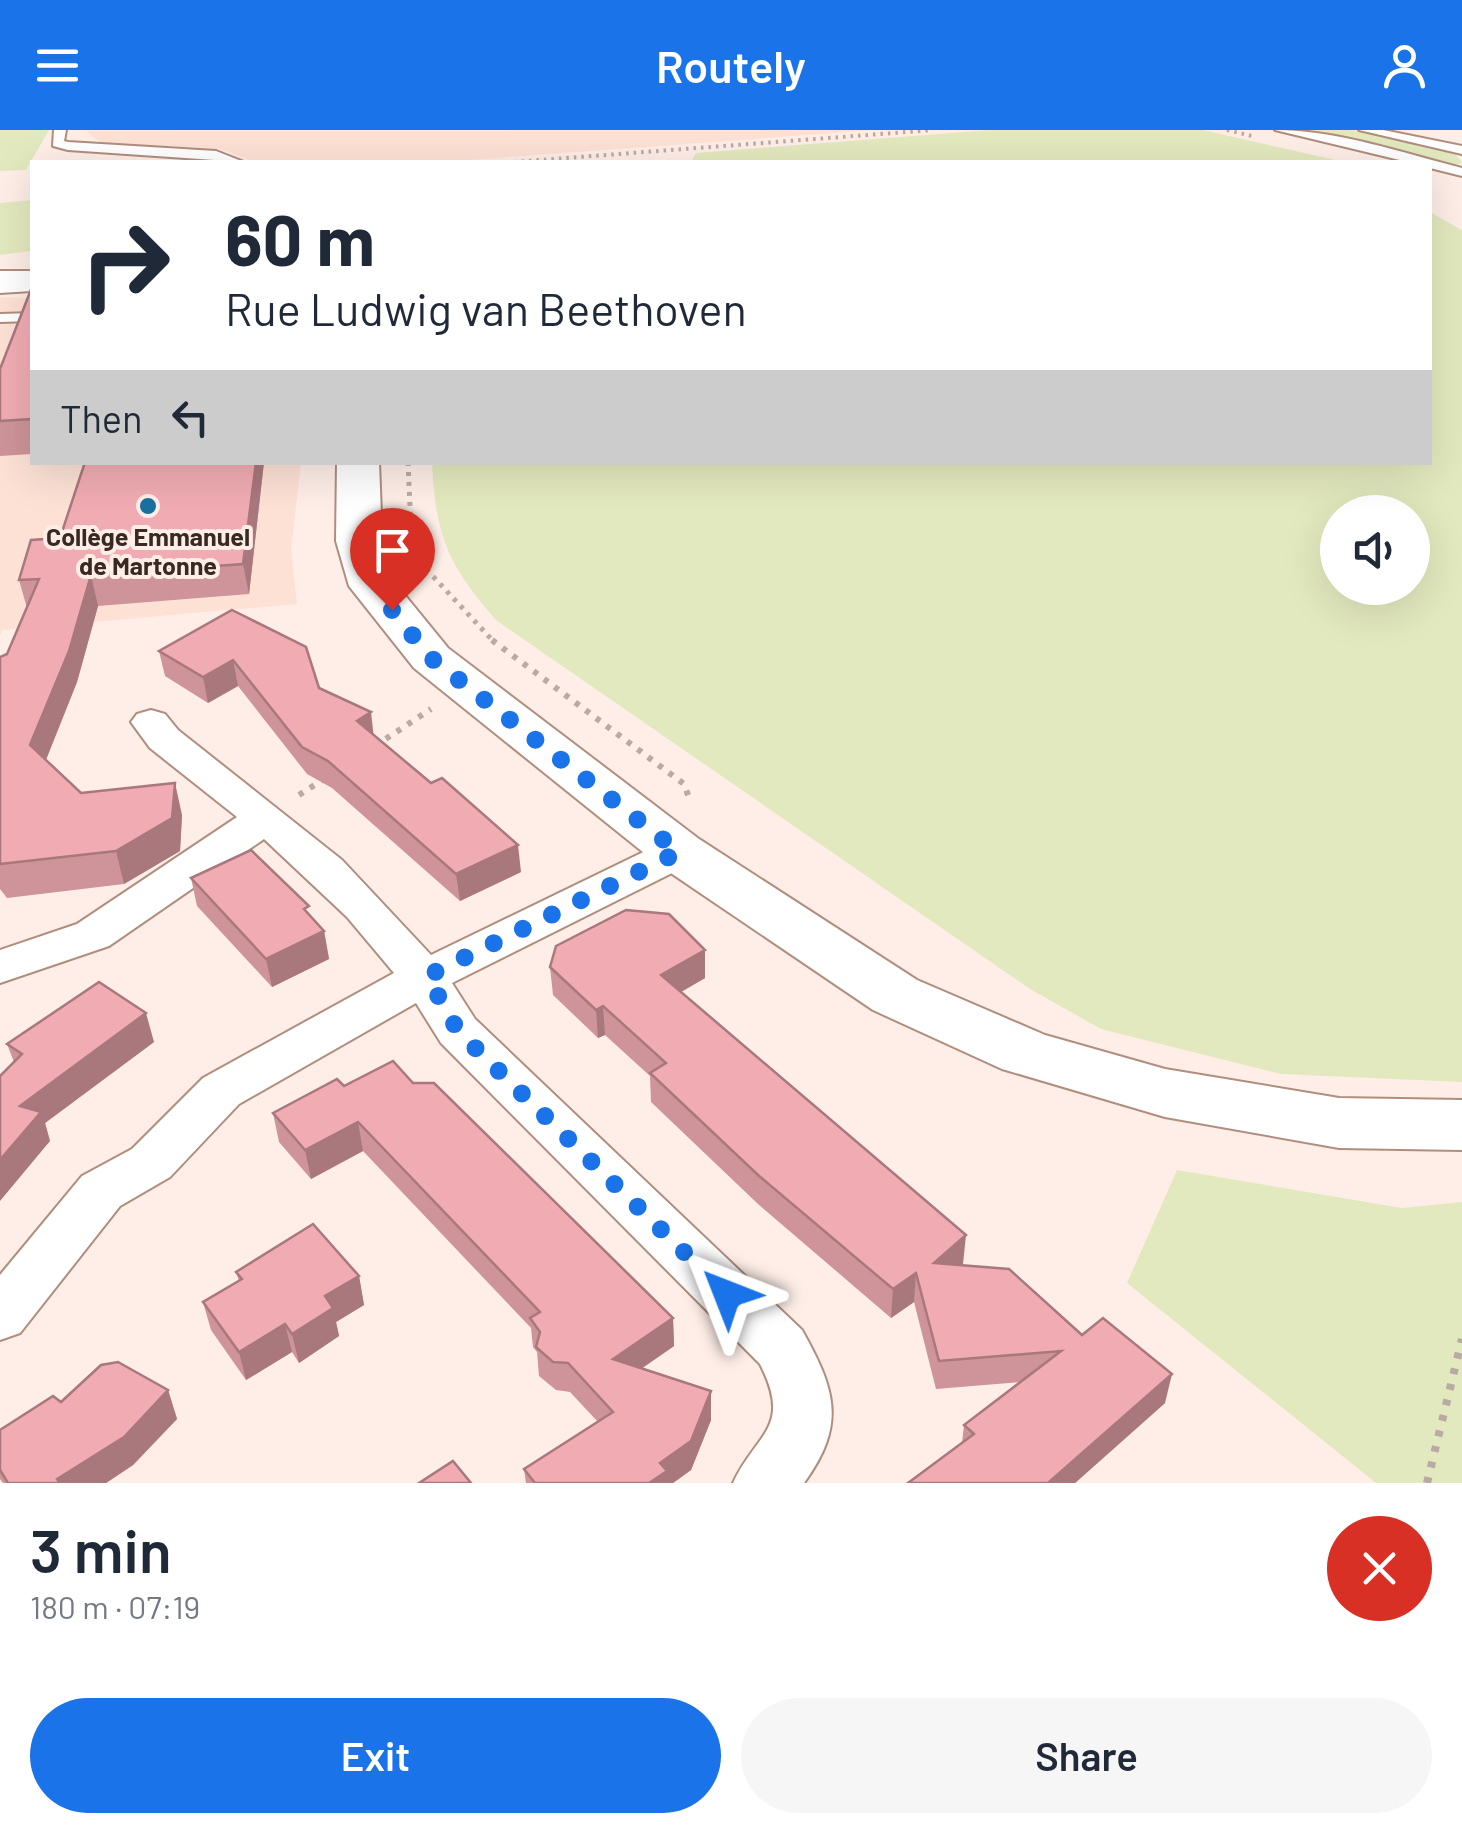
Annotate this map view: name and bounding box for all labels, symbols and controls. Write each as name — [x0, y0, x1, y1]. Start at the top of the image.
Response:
icon: menu — [30, 38, 85, 93]
text: Routely — [656, 38, 806, 92]
icon: person — [1377, 38, 1432, 93]
text: 60 m — [225, 196, 375, 280]
icon: right — [60, 200, 190, 330]
text: Rue Ludwig van Beethoven — [225, 281, 747, 335]
icon: left — [163, 390, 218, 445]
text: Then — [60, 395, 143, 441]
marker: Collège Emmanuel de Martonne — [137, 495, 159, 517]
map controls — [1320, 495, 1430, 605]
button: sound — [1320, 495, 1430, 605]
pin — [350, 508, 435, 611]
place label: Collège Emmanuel de Martonne — [46, 521, 250, 580]
icon: arrive — [365, 523, 420, 578]
position arrow — [675, 1242, 779, 1346]
text: 3 min — [30, 1513, 172, 1585]
button: close — [1327, 1516, 1432, 1621]
text: 180 m · 07:19 — [30, 1587, 200, 1625]
button: Exit — [30, 1698, 721, 1813]
button: Share — [741, 1698, 1432, 1813]

